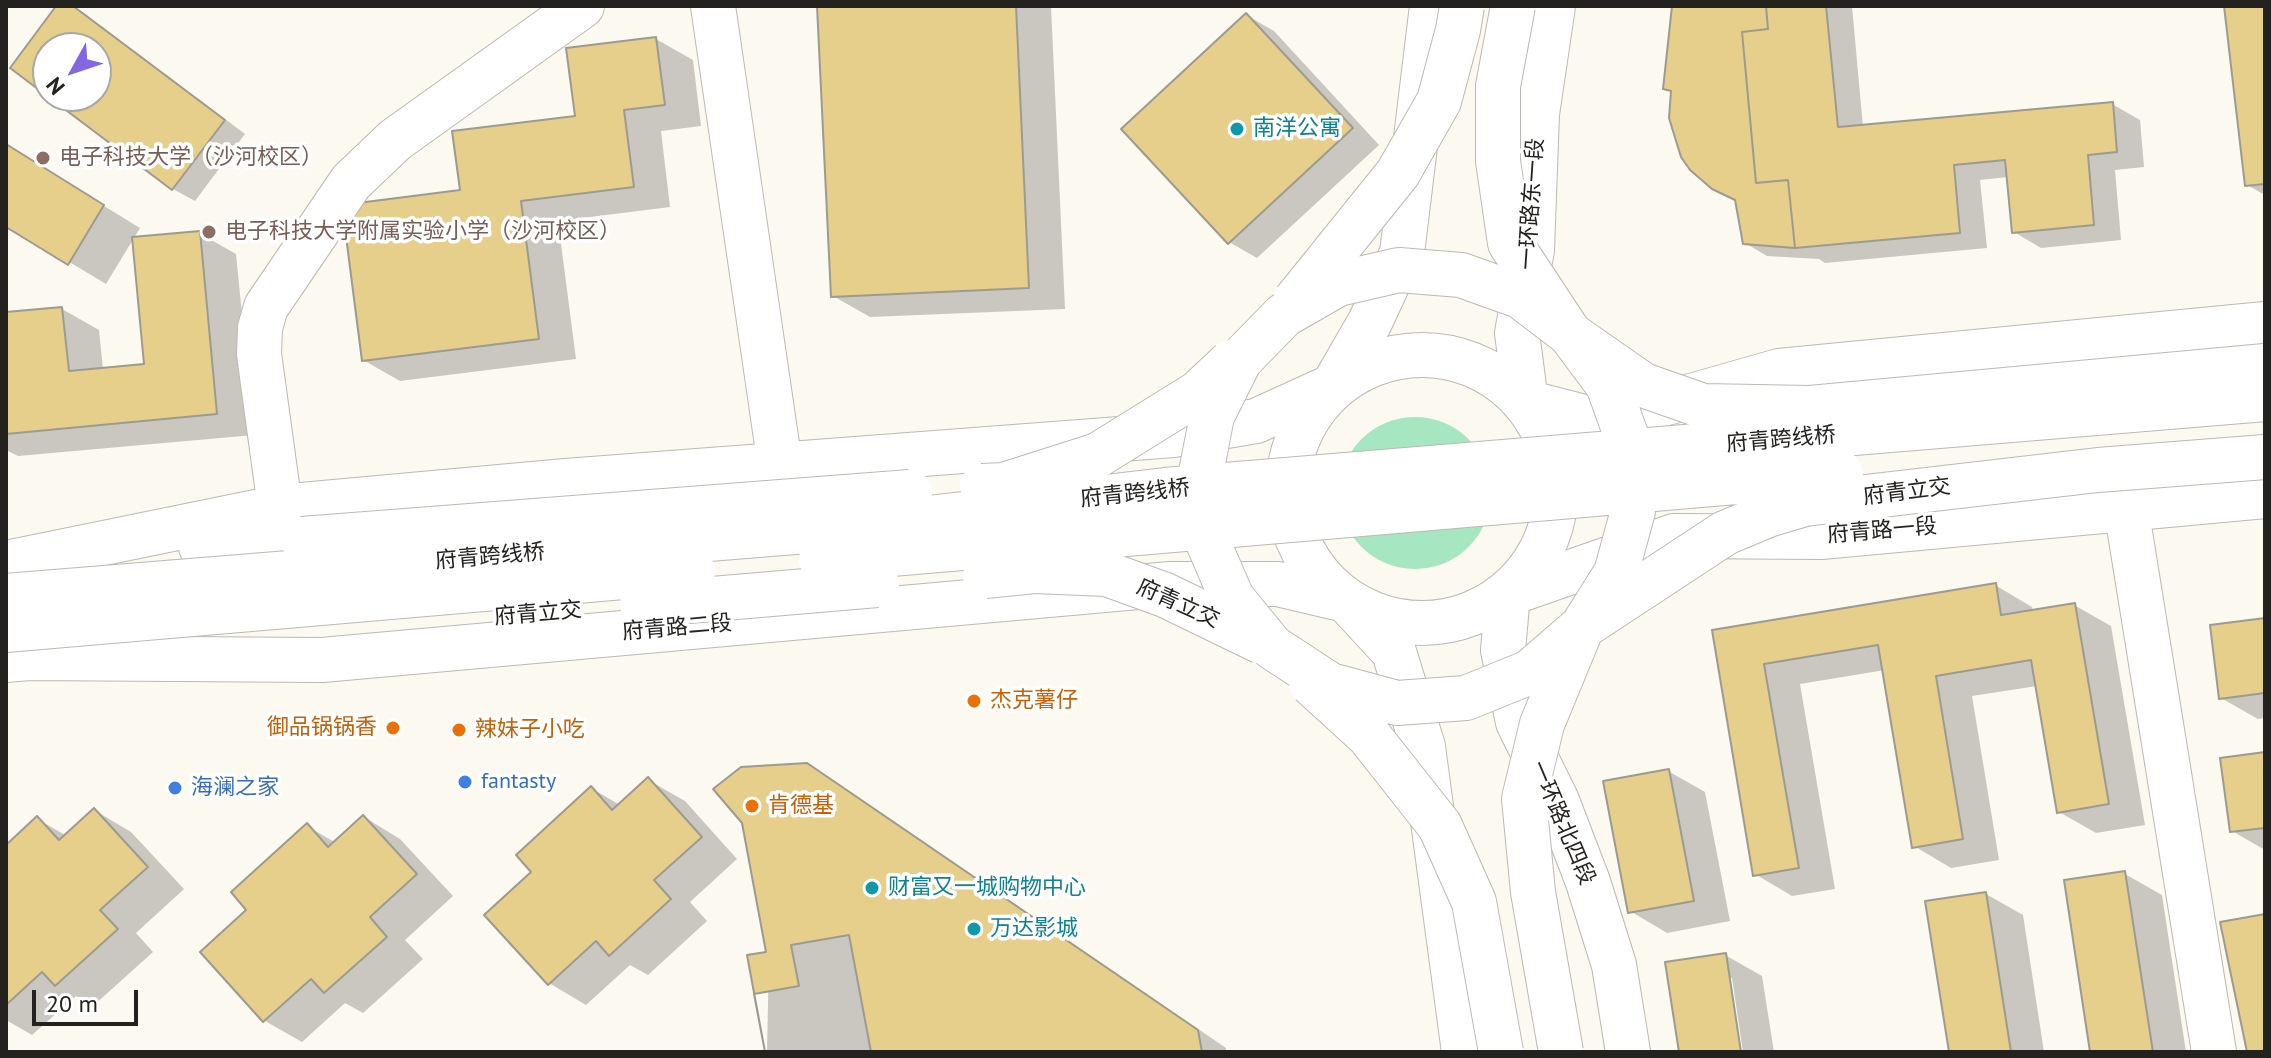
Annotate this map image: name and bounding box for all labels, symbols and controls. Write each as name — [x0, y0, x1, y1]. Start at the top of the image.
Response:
north arrow — [32, 32, 112, 112]
text: N — [40, 72, 71, 101]
place label: 南洋公寓 — [1253, 116, 1341, 142]
marker: 南洋公寓 — [1228, 120, 1246, 138]
street label: 一环路东一段 — [1514, 137, 1550, 271]
place label: 电子科技大学（沙河校区） — [59, 145, 323, 171]
marker: 电子科技大学（沙河校区） — [34, 149, 52, 167]
place label: 电子科技大学附属实验小学（沙河校区） — [225, 219, 621, 245]
marker: 电子科技大学附属实验小学（沙河校区） — [200, 223, 218, 241]
street label: 府青跨线桥 — [1725, 422, 1837, 458]
street label: 府青立交 — [1862, 474, 1952, 510]
street label: 府青跨线桥 — [1079, 475, 1191, 513]
street label: 府青路一段 — [1826, 513, 1938, 549]
street label: 府青跨线桥 — [434, 539, 546, 575]
street label: 府青立交 — [1132, 574, 1224, 634]
street label: 府青立交 — [493, 597, 583, 631]
street label: 府青路二段 — [621, 610, 733, 646]
place label: 杰克薯仔 — [990, 688, 1078, 714]
marker: 杰克薯仔 — [965, 692, 983, 710]
place label: 御品锅锅香 — [267, 715, 377, 741]
place label: 辣妹子小吃 — [475, 717, 585, 743]
marker: 御品锅锅香 — [384, 719, 402, 737]
marker: 辣妹子小吃 — [450, 721, 468, 739]
street label: 一环路北四段 — [1524, 757, 1600, 889]
place label: fantasty — [481, 769, 556, 795]
marker: fantasty — [456, 773, 474, 791]
place label: 海澜之家 — [191, 775, 279, 801]
marker: 海澜之家 — [166, 779, 184, 797]
place label: 肯德基 — [768, 793, 834, 819]
marker: 肯德基 — [743, 797, 761, 815]
place label: 财富又一城购物中心 — [888, 875, 1086, 901]
marker: 财富又一城购物中心 — [863, 879, 881, 897]
place label: 万达影城 — [990, 916, 1078, 942]
marker: 万达影城 — [965, 920, 983, 938]
scale bar — [36, 974, 142, 1024]
text: 20 m — [46, 988, 98, 1019]

